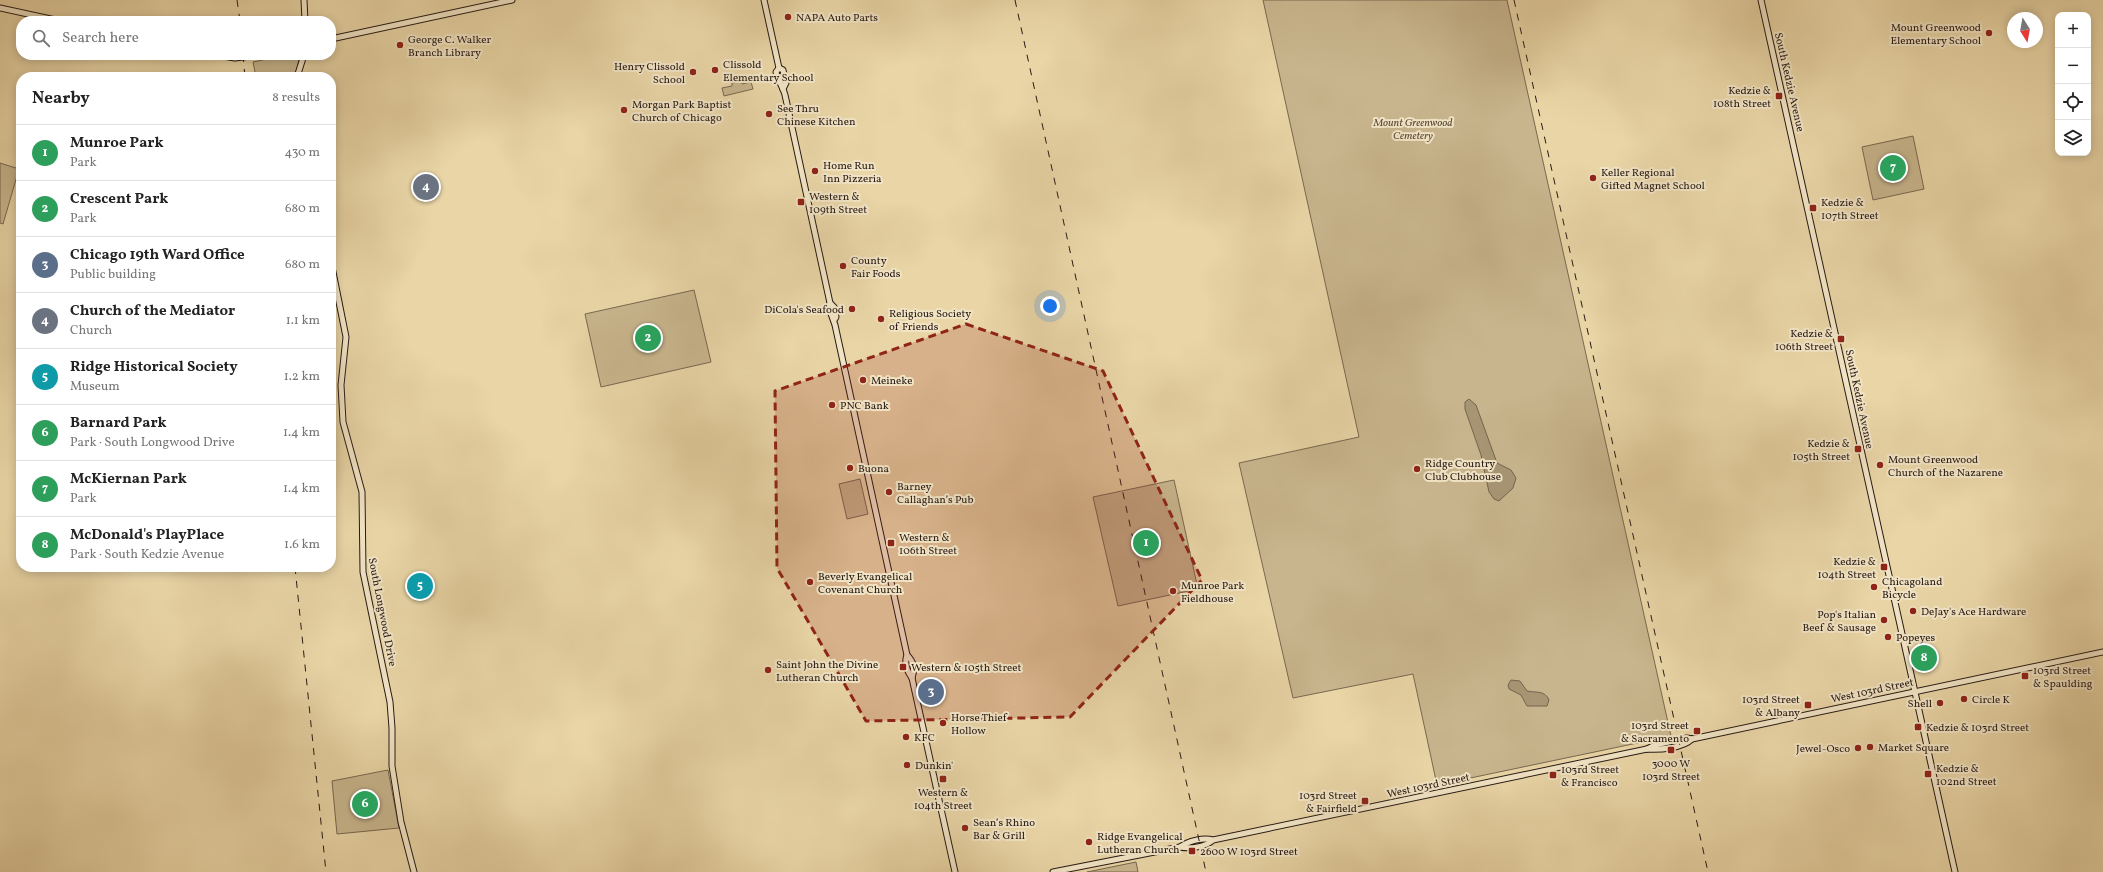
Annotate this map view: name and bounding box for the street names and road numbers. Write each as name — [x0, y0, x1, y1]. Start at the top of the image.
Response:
street label: South Kedzie Avenue — [1770, 31, 1807, 133]
street label: South Kedzie Avenue — [1841, 348, 1876, 450]
street label: South Longwood Drive — [364, 557, 399, 668]
street label: West 103rd Street — [1830, 675, 1915, 708]
street label: West 103rd Street — [1386, 770, 1471, 803]

